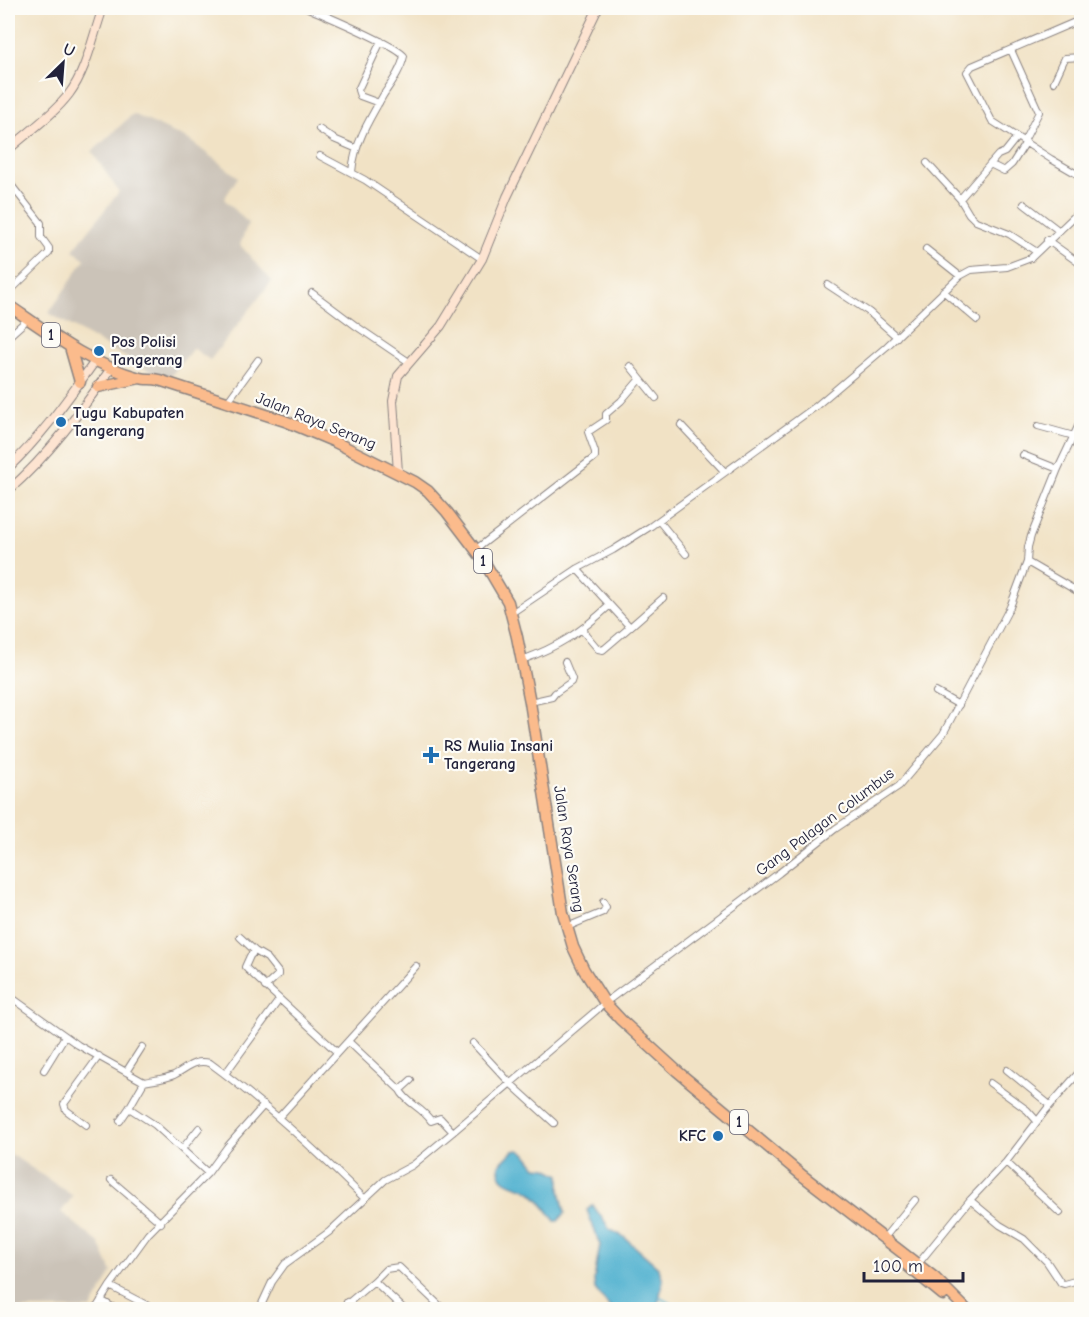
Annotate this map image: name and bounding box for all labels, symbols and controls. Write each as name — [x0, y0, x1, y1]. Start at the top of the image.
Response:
north arrow — [33, 33, 93, 93]
text: U — [60, 40, 78, 61]
road number: 1 — [42, 323, 60, 347]
place label: Pos Polisi Tangerang — [111, 333, 183, 369]
marker: Pos Polisi Tangerang — [92, 344, 106, 358]
street label: Jalan Raya Serang — [253, 389, 379, 453]
place label: Tugu Kabupaten Tangerang — [73, 404, 184, 440]
marker: Tugu Kabupaten Tangerang — [54, 415, 68, 429]
road number: 1 — [474, 549, 492, 573]
place label: RS Mulia Insani Tangerang — [444, 737, 553, 773]
marker: RS Mulia Insani Tangerang — [422, 746, 440, 764]
street label: Gang Palagan Columbus — [752, 764, 898, 880]
street label: Jalan Raya Serang — [550, 784, 588, 914]
road number: 1 — [730, 1110, 748, 1134]
place label: KFC — [679, 1127, 706, 1145]
marker: KFC — [711, 1129, 725, 1143]
scale bar — [864, 1245, 963, 1283]
text: 100 m — [873, 1256, 923, 1277]

